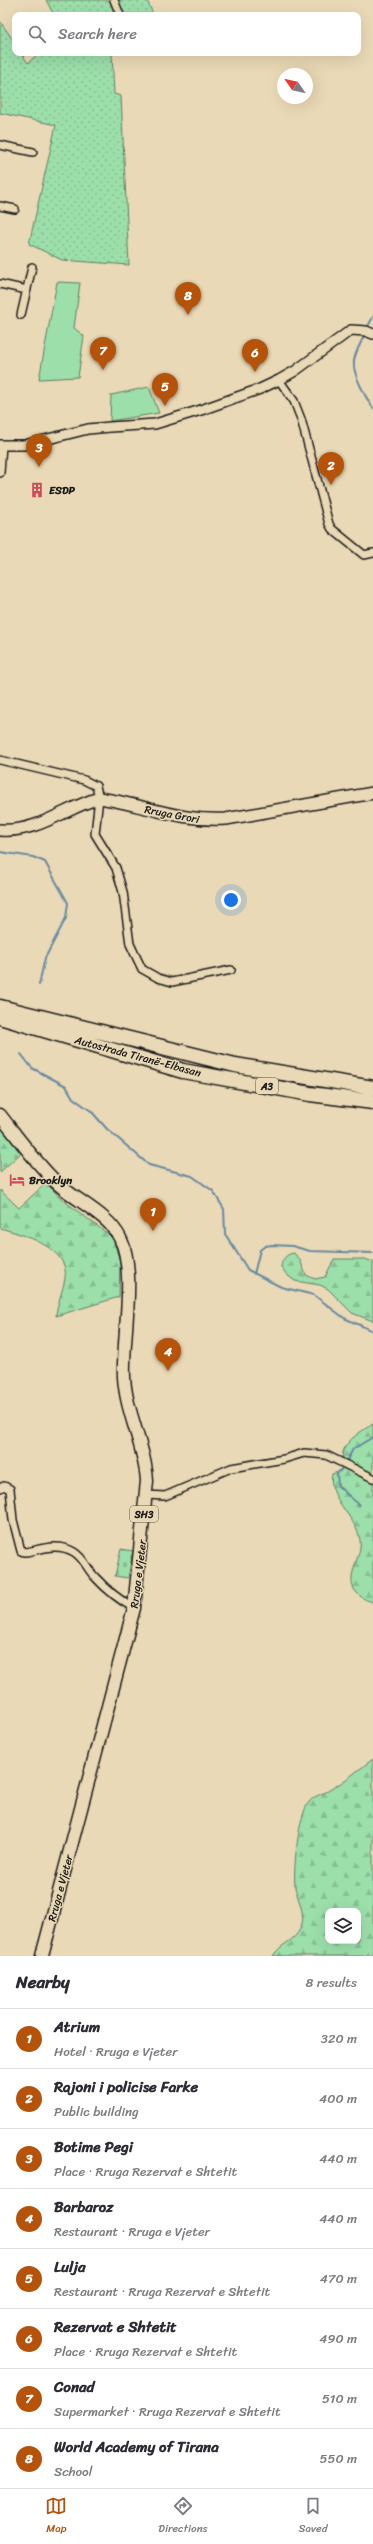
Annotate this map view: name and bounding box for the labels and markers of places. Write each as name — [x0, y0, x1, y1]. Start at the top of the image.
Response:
pin: 8 — [175, 282, 201, 315]
pin: 7 — [90, 337, 116, 370]
pin: 6 — [242, 339, 268, 372]
pin: 5 — [152, 373, 178, 406]
pin: 3 — [26, 434, 52, 467]
pin: 2 — [318, 452, 344, 485]
building icon: ESDP — [28, 481, 46, 499]
place label: ESDP — [49, 481, 76, 500]
hotel icon: Brooklyn — [8, 1171, 26, 1189]
place label: Brooklyn — [29, 1171, 72, 1190]
pin: 1 — [140, 1198, 166, 1231]
pin: 4 — [155, 1338, 181, 1371]

